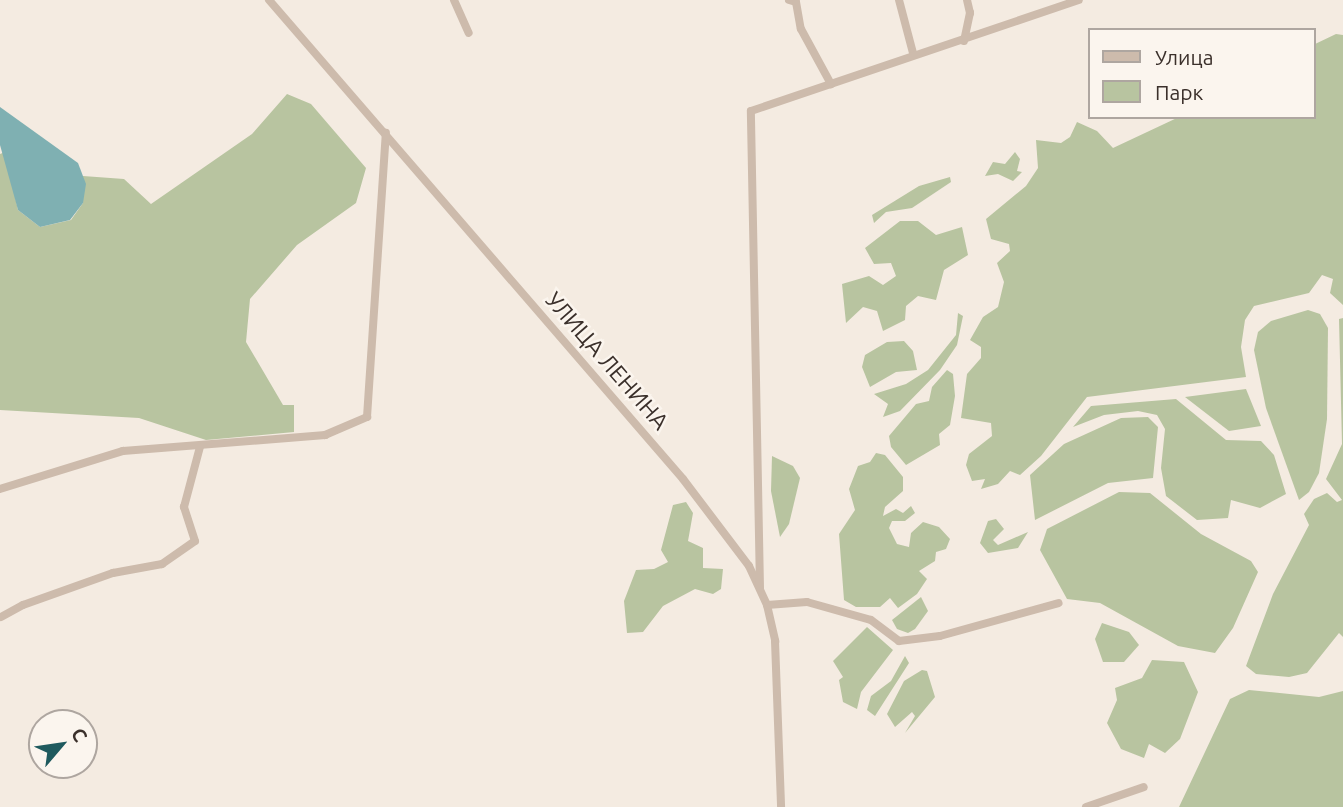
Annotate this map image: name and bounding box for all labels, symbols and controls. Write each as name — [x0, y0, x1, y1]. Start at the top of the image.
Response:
legend — [1088, 28, 1315, 119]
text: Улица — [1155, 45, 1213, 69]
text: Парк — [1155, 80, 1203, 104]
street label: УЛИЦА ЛЕНИНА — [540, 287, 674, 435]
north arrow — [28, 709, 98, 779]
text: С — [67, 724, 92, 745]

